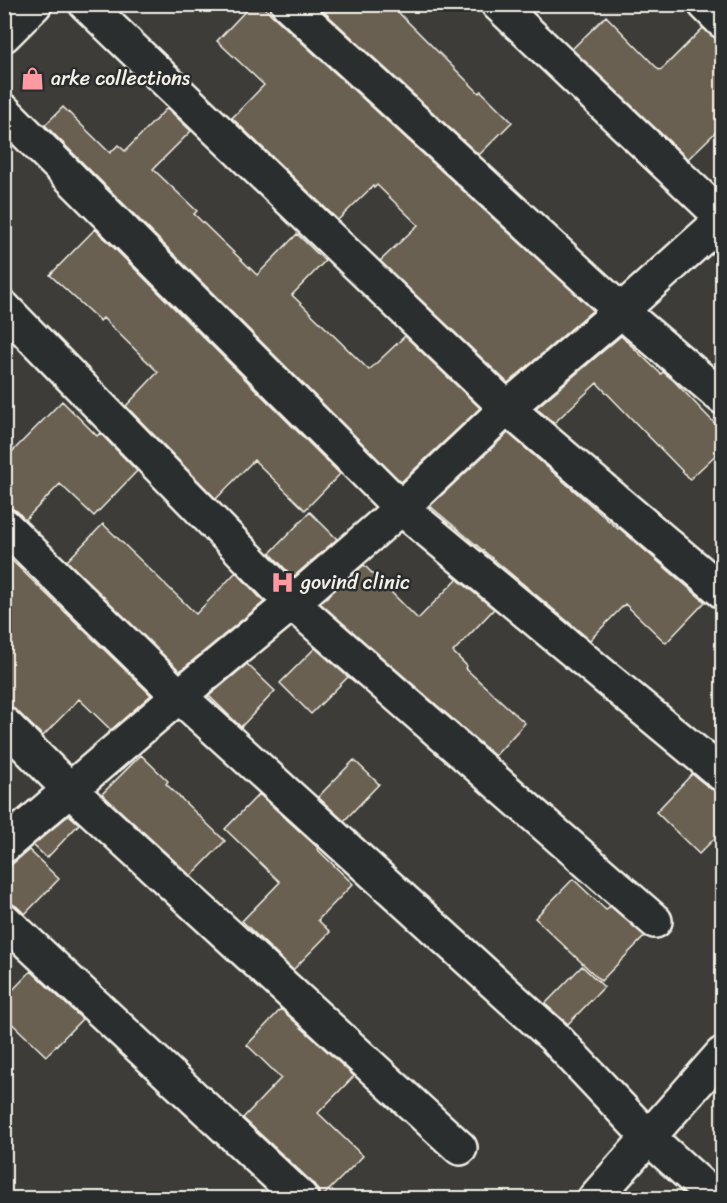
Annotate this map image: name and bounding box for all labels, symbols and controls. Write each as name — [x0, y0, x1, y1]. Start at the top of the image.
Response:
place label: arke collections — [51, 61, 191, 96]
shop icon: arke collections — [20, 65, 46, 91]
place label: govind clinic — [299, 565, 410, 600]
hospital icon: govind clinic — [270, 569, 296, 595]

